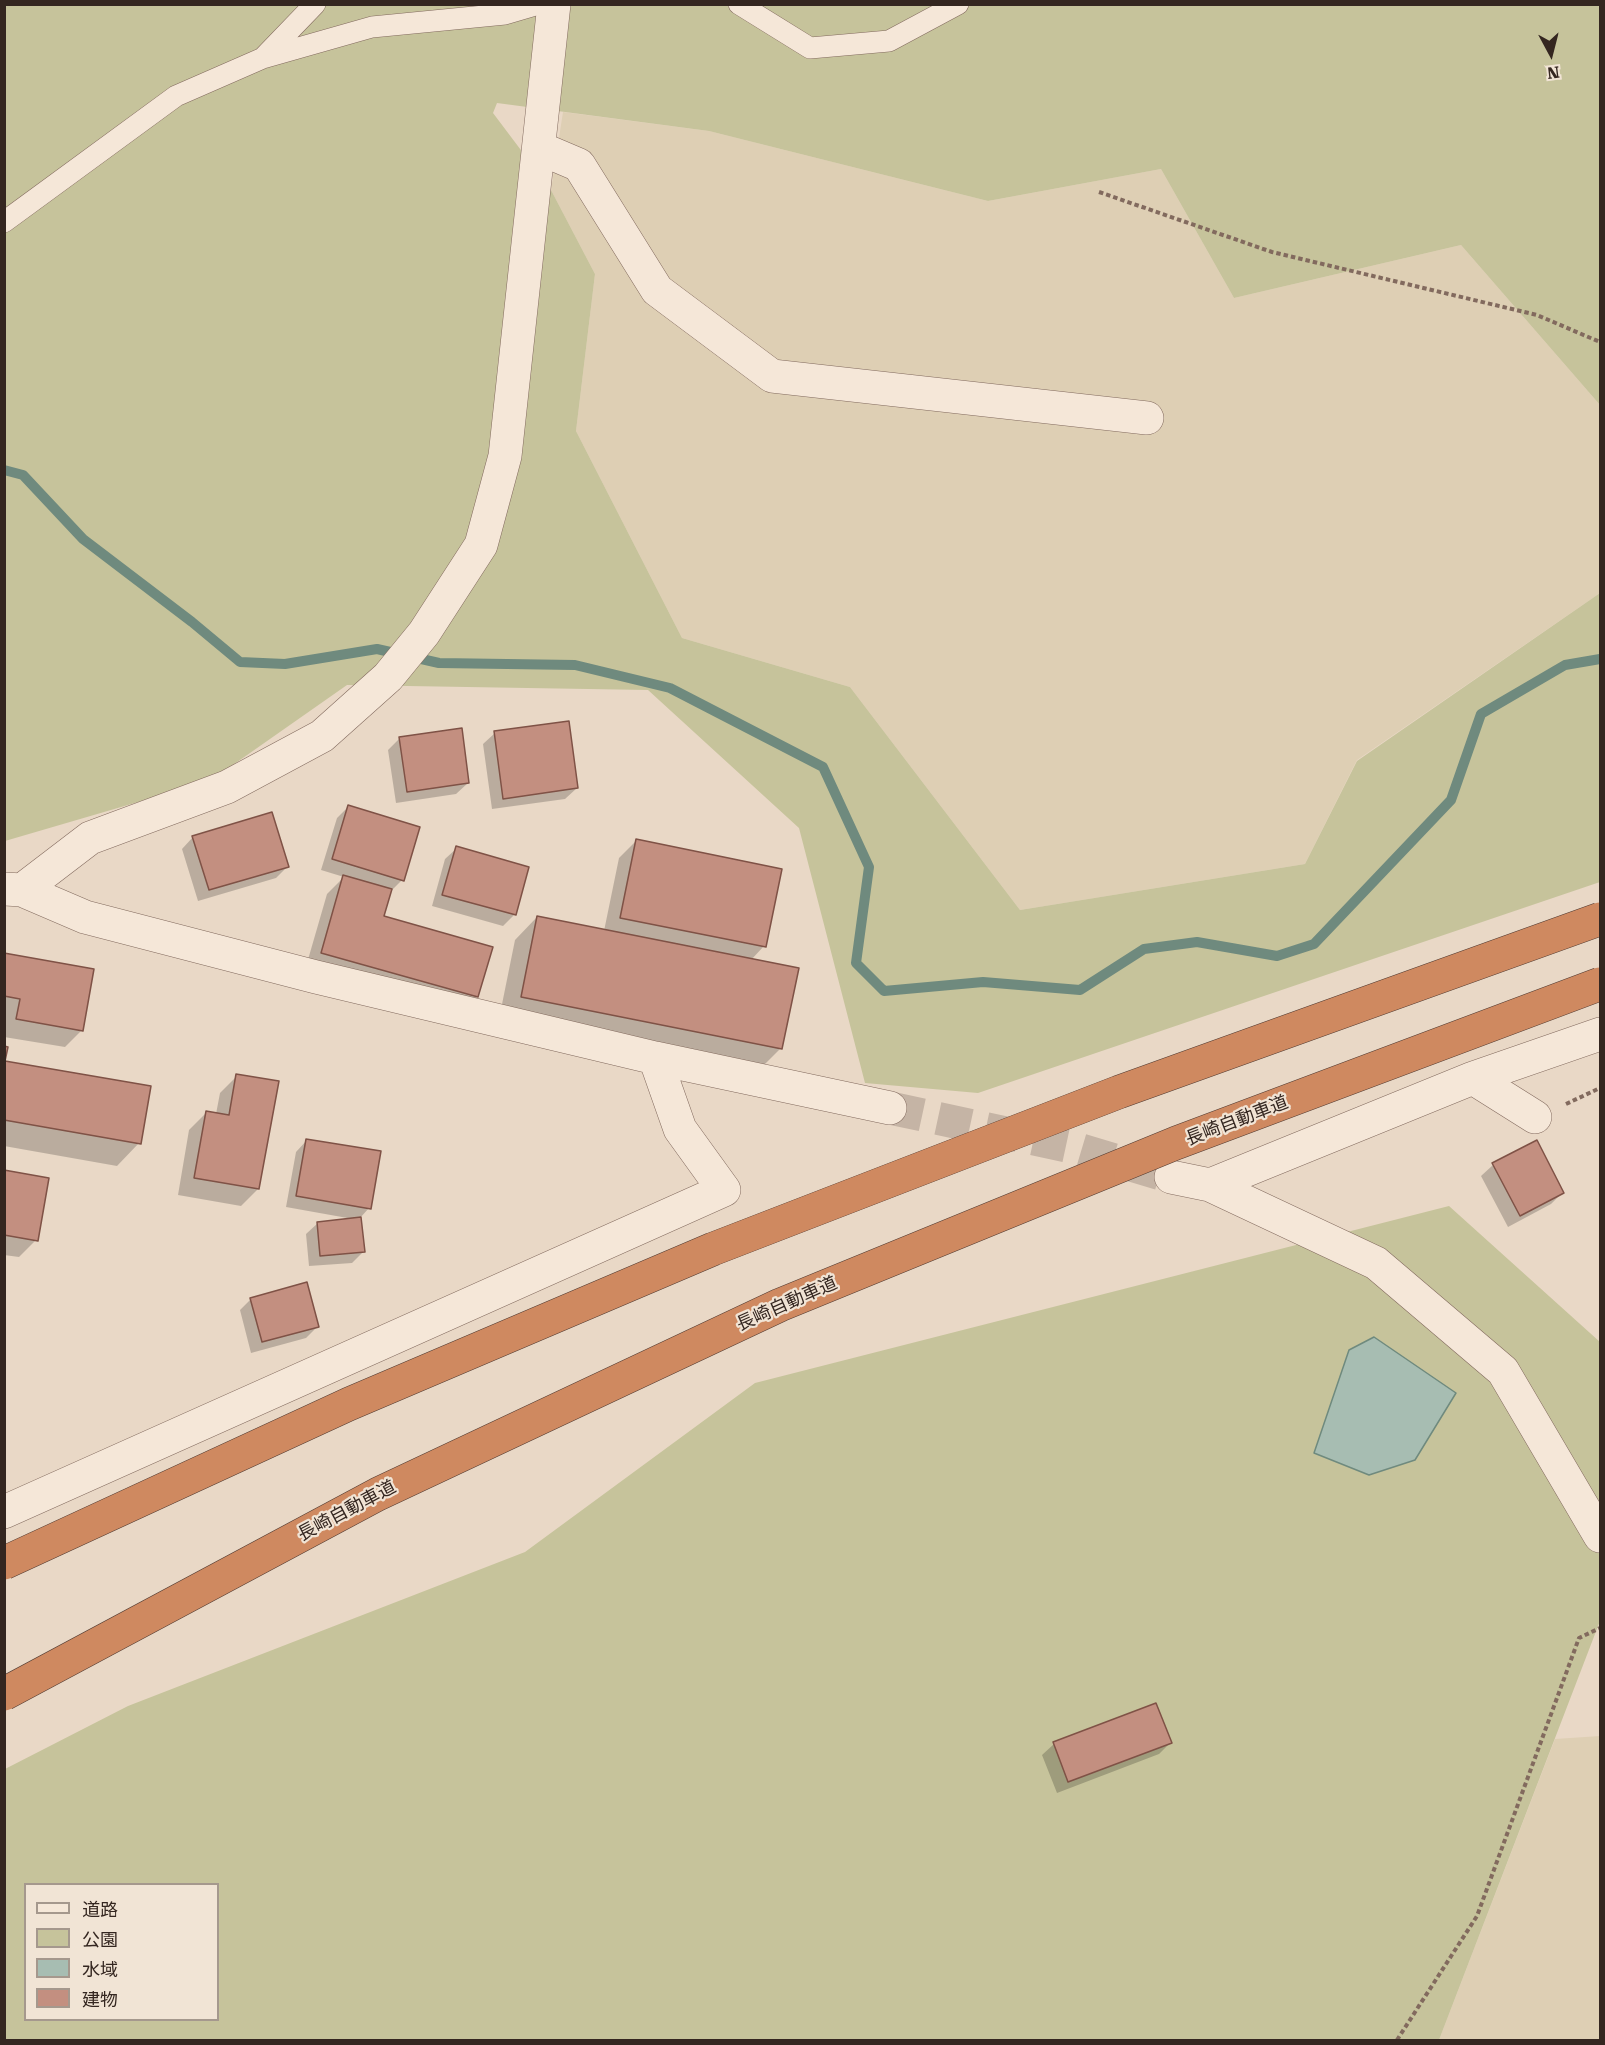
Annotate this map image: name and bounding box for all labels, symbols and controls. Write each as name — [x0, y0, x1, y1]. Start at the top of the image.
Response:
north arrow — [1521, 24, 1581, 84]
text: N — [1546, 62, 1561, 83]
street label: 長崎自動車道 — [1183, 1092, 1291, 1150]
street label: 長崎自動車道 — [733, 1272, 841, 1336]
street label: 長崎自動車道 — [294, 1476, 400, 1546]
legend — [24, 1883, 219, 2021]
text: 道路 — [82, 1899, 118, 1920]
text: 公園 — [82, 1929, 118, 1950]
text: 水域 — [82, 1959, 118, 1980]
text: 建物 — [82, 1989, 118, 2010]

